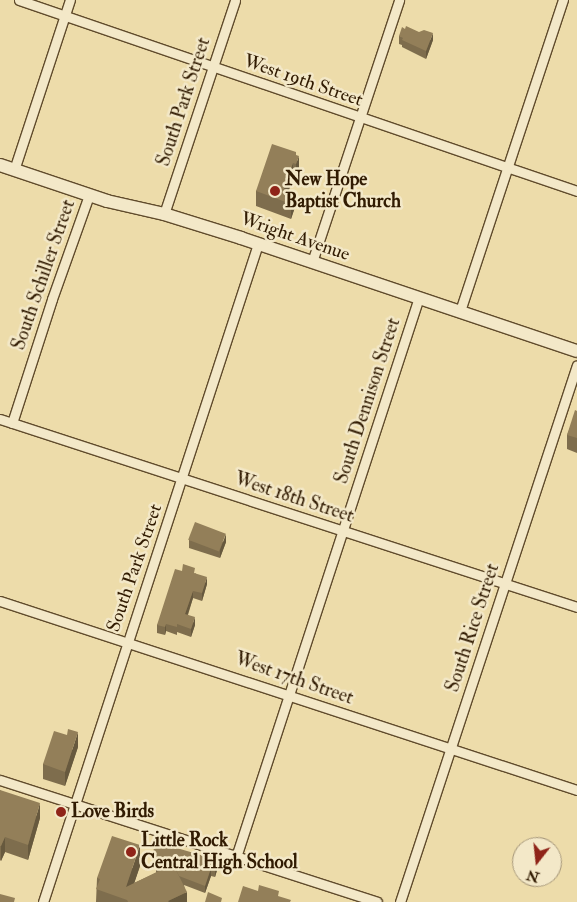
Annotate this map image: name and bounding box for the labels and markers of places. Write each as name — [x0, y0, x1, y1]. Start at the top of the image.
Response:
place label: New Hope Baptist Church — [285, 169, 401, 213]
marker: New Hope Baptist Church — [269, 185, 281, 197]
place label: Love Birds — [71, 801, 154, 823]
marker: Love Birds — [55, 806, 67, 818]
place label: Little Rock Central High School — [141, 830, 298, 874]
marker: Little Rock Central High School — [125, 846, 137, 858]

